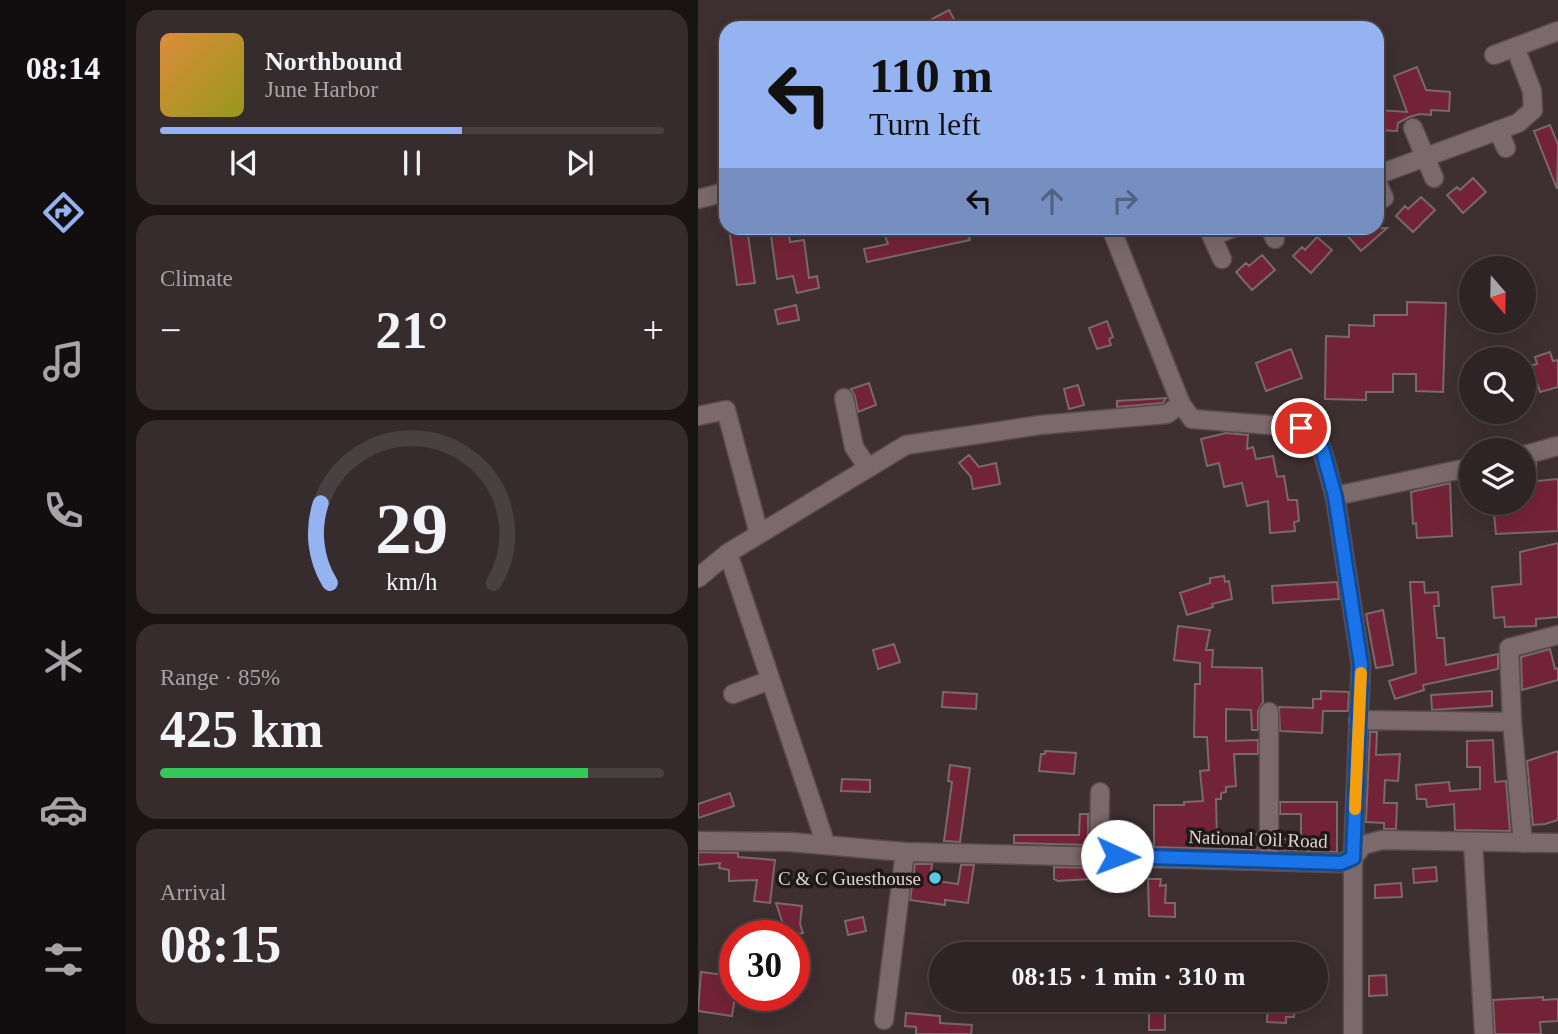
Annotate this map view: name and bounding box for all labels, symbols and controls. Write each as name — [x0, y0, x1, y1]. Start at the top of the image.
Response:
text: Northbound — [265, 47, 402, 76]
text: 110 m — [869, 48, 993, 103]
icon: left — [754, 49, 845, 140]
text: 08:14 — [26, 50, 100, 86]
text: June Harbor — [265, 77, 378, 102]
text: Turn left — [869, 106, 981, 142]
icon: previous — [225, 144, 263, 182]
icon: pause — [393, 144, 431, 182]
icon: next — [561, 144, 599, 182]
icon: left — [960, 182, 998, 220]
icon: ahead — [1033, 182, 1071, 220]
icon: right — [1106, 182, 1144, 220]
icon: directions — [39, 188, 88, 237]
north arrow — [1459, 256, 1536, 332]
map controls — [1459, 256, 1536, 515]
text: Climate — [160, 266, 233, 291]
text: 21° — [376, 302, 448, 359]
text: − — [160, 309, 181, 351]
text: + — [643, 309, 664, 351]
icon: music — [39, 337, 88, 386]
button: search — [1459, 347, 1536, 424]
pin — [1271, 398, 1331, 458]
icon: arrive — [1282, 409, 1320, 447]
button: layers — [1459, 438, 1536, 515]
icon: phone — [39, 486, 88, 535]
text: 29 — [376, 488, 448, 569]
text: km/h — [386, 568, 438, 595]
icon: climate — [39, 636, 88, 685]
text: Range · 85% — [160, 665, 280, 690]
text: 425 km — [160, 701, 323, 758]
icon: car — [39, 785, 88, 834]
position arrow — [1080, 819, 1154, 893]
street label: National Oil Road — [1188, 826, 1328, 852]
place label: C & C Guesthouse — [778, 868, 921, 889]
marker: C & C Guesthouse — [927, 870, 943, 886]
text: Arrival — [160, 880, 226, 905]
text: 08:15 — [160, 916, 281, 973]
speed limit sign: 30 — [719, 920, 810, 1011]
icon: filters — [39, 935, 88, 984]
text: 08:15 · 1 min · 310 m — [1012, 962, 1246, 991]

